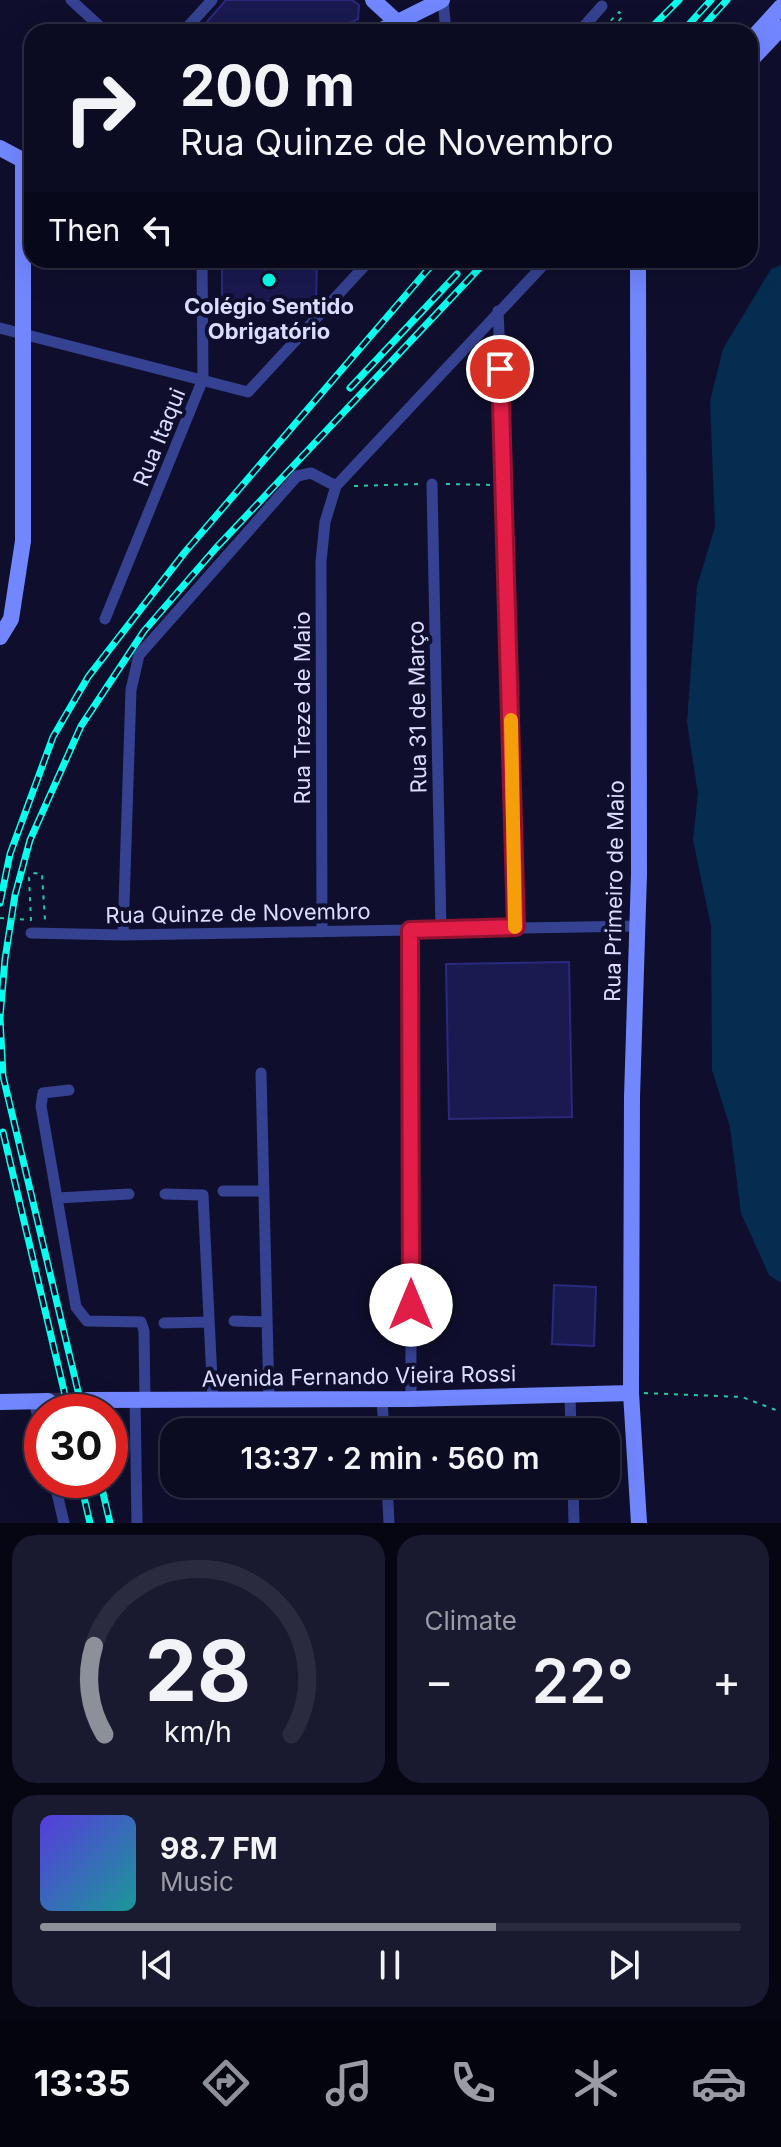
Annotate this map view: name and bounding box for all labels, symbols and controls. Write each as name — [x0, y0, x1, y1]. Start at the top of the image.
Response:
text: 200 m — [180, 52, 355, 120]
icon: right — [48, 56, 152, 160]
text: Rua Quinze de Novembro — [180, 120, 614, 164]
icon: left — [136, 208, 180, 252]
text: Then — [48, 212, 120, 248]
marker: Colégio Sentido Obrigatório — [260, 271, 278, 289]
place label: Colégio Sentido Obrigatório — [184, 293, 354, 344]
pin — [466, 335, 534, 403]
icon: arrive — [478, 347, 522, 391]
street label: Rua Itaqui — [128, 384, 190, 490]
street label: Rua Treze de Maio — [289, 611, 315, 805]
street label: Rua 31 de Março — [402, 620, 432, 794]
street label: Rua Primeiro de Maio — [599, 780, 629, 1002]
street label: Rua Quinze de Novembro — [105, 898, 371, 928]
position arrow — [369, 1263, 453, 1347]
street label: Avenida Fernando Vieira Rossi — [201, 1360, 517, 1392]
speed limit sign: 30 — [24, 1394, 128, 1498]
text: 13:37 · 2 min · 560 m — [241, 1440, 539, 1476]
text: Climate — [425, 1605, 517, 1636]
text: 28 — [145, 1620, 252, 1721]
text: 22° — [532, 1645, 634, 1717]
text: − — [425, 1654, 454, 1708]
text: + — [712, 1654, 741, 1708]
text: km/h — [164, 1714, 232, 1749]
text: 98.7 FM — [160, 1830, 278, 1866]
text: Music — [160, 1866, 234, 1897]
icon: previous — [135, 1943, 179, 1987]
icon: pause — [368, 1943, 412, 1987]
icon: next — [602, 1943, 646, 1987]
icon: directions — [198, 2055, 254, 2111]
icon: music — [321, 2055, 377, 2111]
icon: phone — [445, 2055, 501, 2111]
icon: climate — [568, 2055, 624, 2111]
icon: car — [691, 2055, 747, 2111]
text: 13:35 — [34, 2061, 131, 2105]

